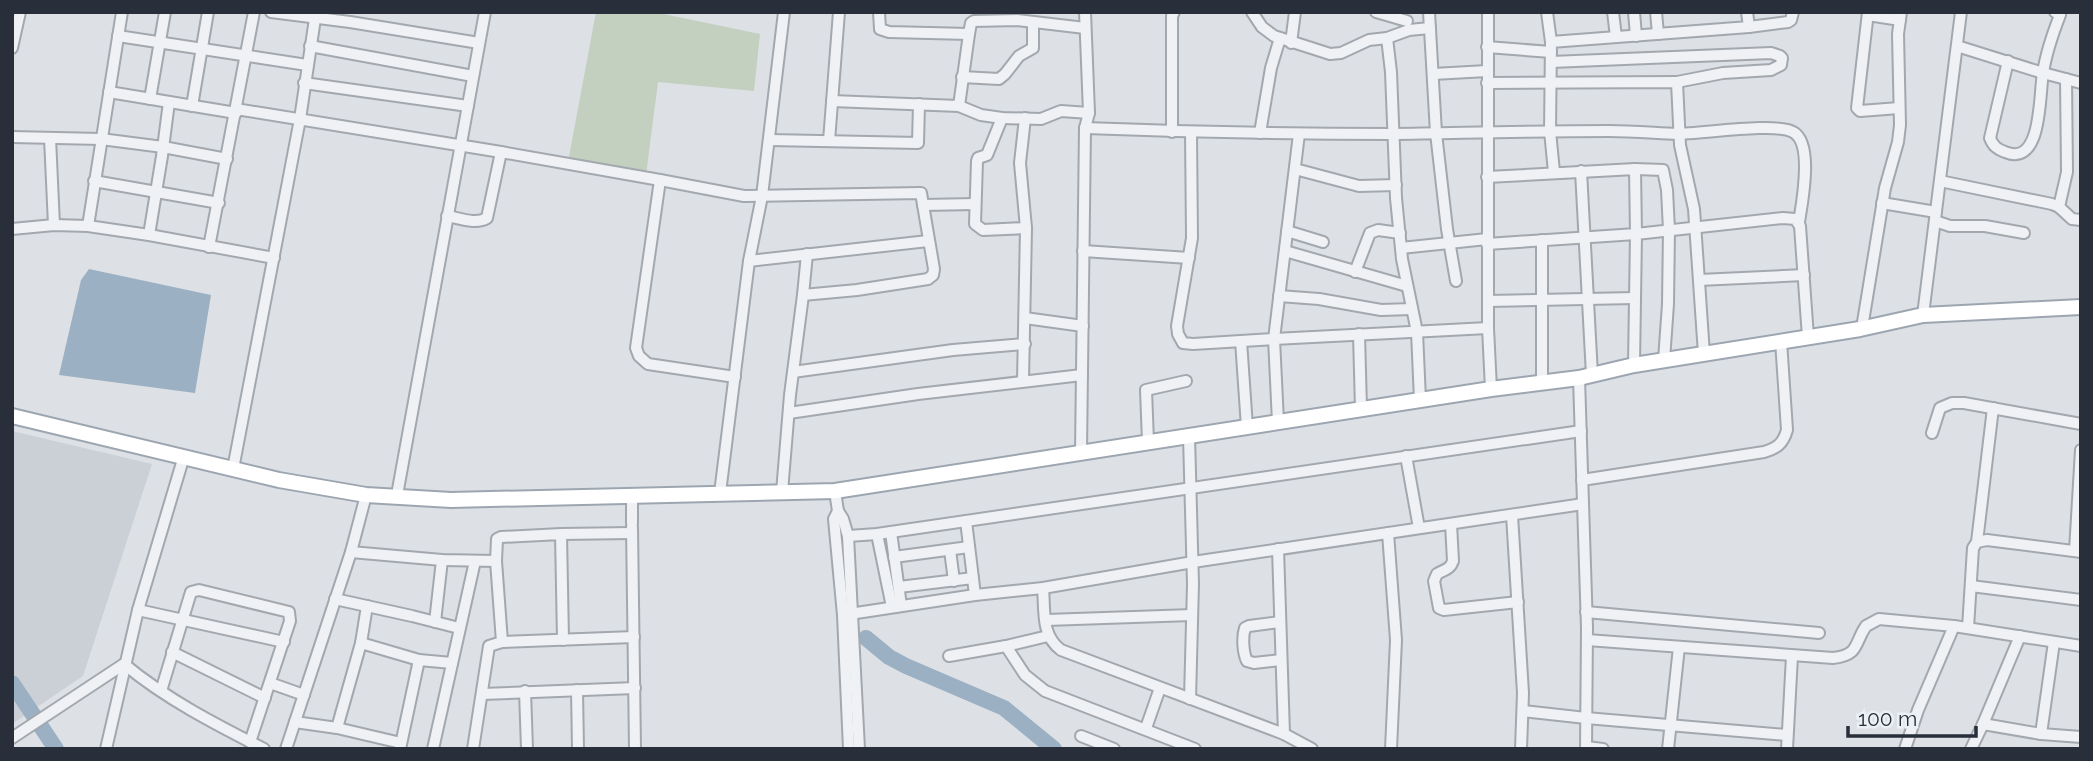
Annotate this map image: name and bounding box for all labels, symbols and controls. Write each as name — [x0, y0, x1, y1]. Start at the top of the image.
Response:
scale bar — [1848, 694, 1976, 738]
text: 100 m — [1858, 706, 1917, 731]

